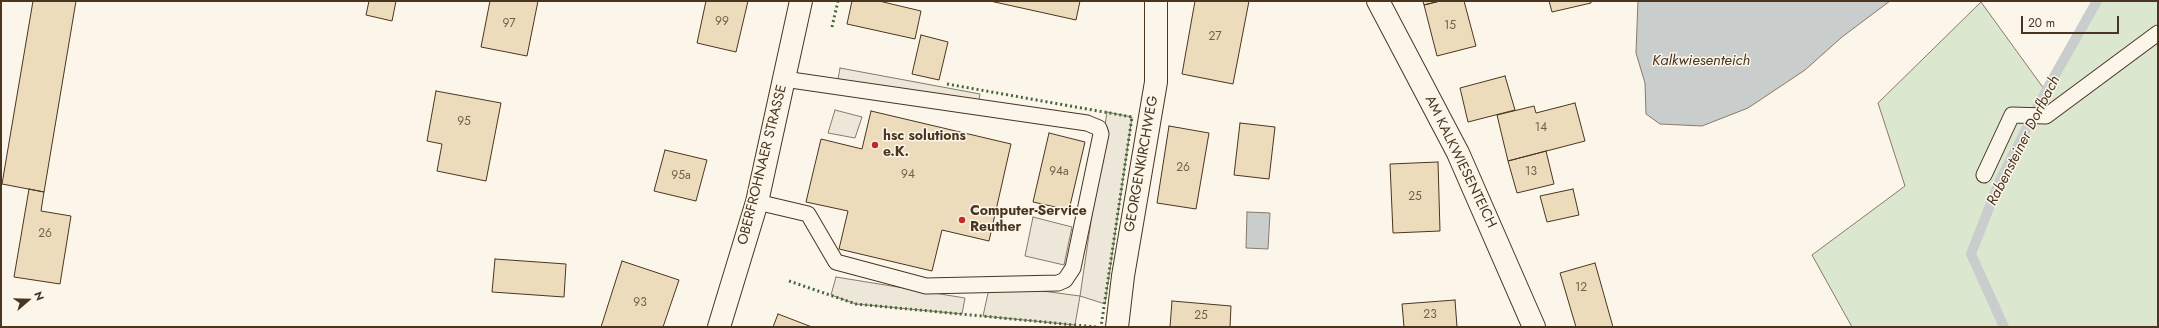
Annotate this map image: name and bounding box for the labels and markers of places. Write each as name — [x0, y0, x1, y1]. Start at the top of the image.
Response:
place label: hsc solutions e.K. — [883, 129, 966, 162]
marker: hsc solutions e.K. — [870, 140, 880, 150]
place label: Computer-Service Reuther — [970, 204, 1087, 236]
marker: Computer-Service Reuther — [957, 215, 967, 225]

